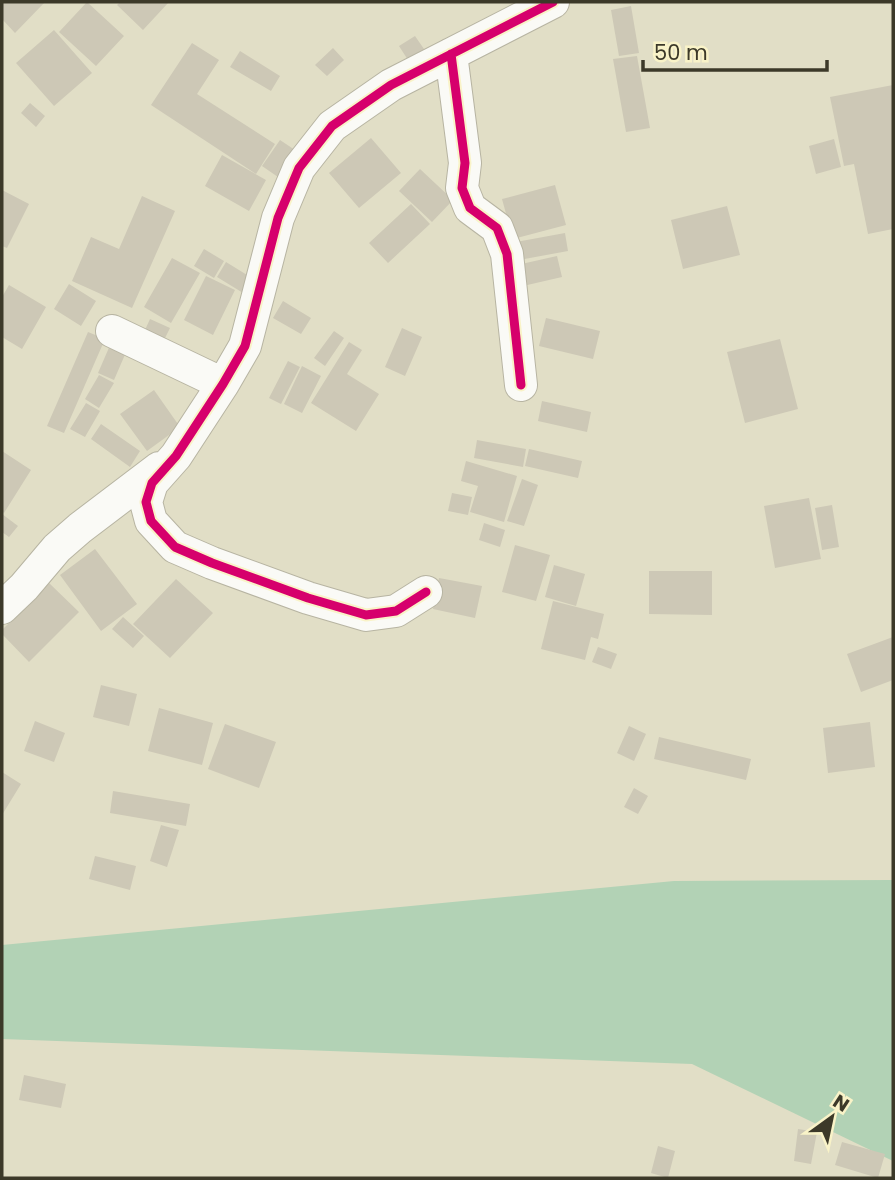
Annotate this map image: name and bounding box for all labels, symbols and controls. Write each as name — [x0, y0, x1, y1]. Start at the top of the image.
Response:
scale bar — [643, 28, 827, 72]
text: 50 m — [654, 38, 708, 67]
north arrow — [797, 1082, 867, 1152]
text: N — [828, 1088, 854, 1118]

